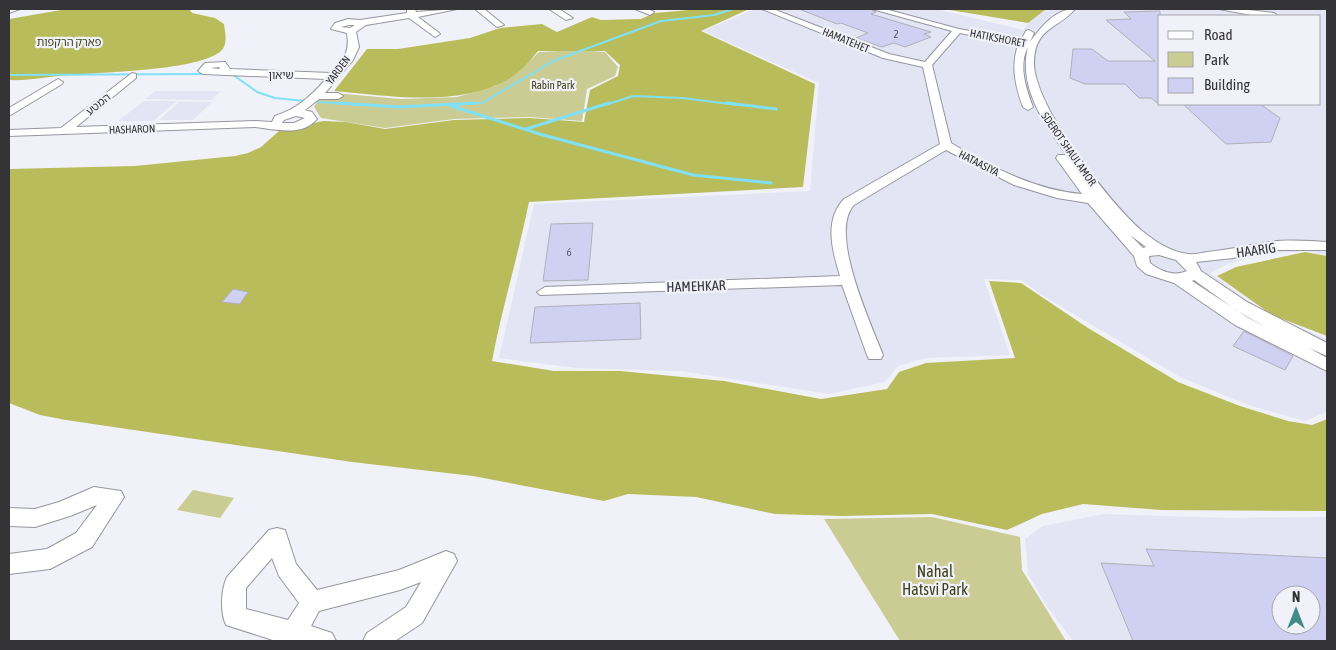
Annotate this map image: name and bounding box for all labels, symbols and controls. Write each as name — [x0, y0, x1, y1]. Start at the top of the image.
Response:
legend — [1158, 15, 1321, 105]
street label: HAMATEHET — [821, 25, 871, 55]
text: Road — [1204, 26, 1233, 43]
street label: HATIKSHORET — [969, 27, 1027, 49]
house number: 2 — [893, 28, 899, 40]
park label: פארק הרקפות — [37, 36, 102, 48]
text: Park — [1204, 51, 1229, 68]
street label: YARDEN — [323, 53, 353, 87]
street label: שיאון — [268, 69, 294, 81]
text: Building — [1204, 76, 1250, 93]
park label: Rabin Park — [531, 79, 575, 91]
street label: המטע — [83, 91, 113, 117]
street label: SDEROT SHAUL AMOR — [1039, 110, 1099, 188]
street label: HASHARON — [109, 122, 155, 136]
street label: HATAASIYA — [957, 148, 1002, 179]
street label: HAARIG — [1235, 239, 1277, 261]
house number: 6 — [566, 246, 572, 258]
street label: HAMEHKAR — [666, 277, 726, 295]
park label: Nahal Hatsvi Park — [902, 562, 968, 598]
north arrow — [1271, 585, 1321, 635]
text: N — [1292, 589, 1300, 605]

